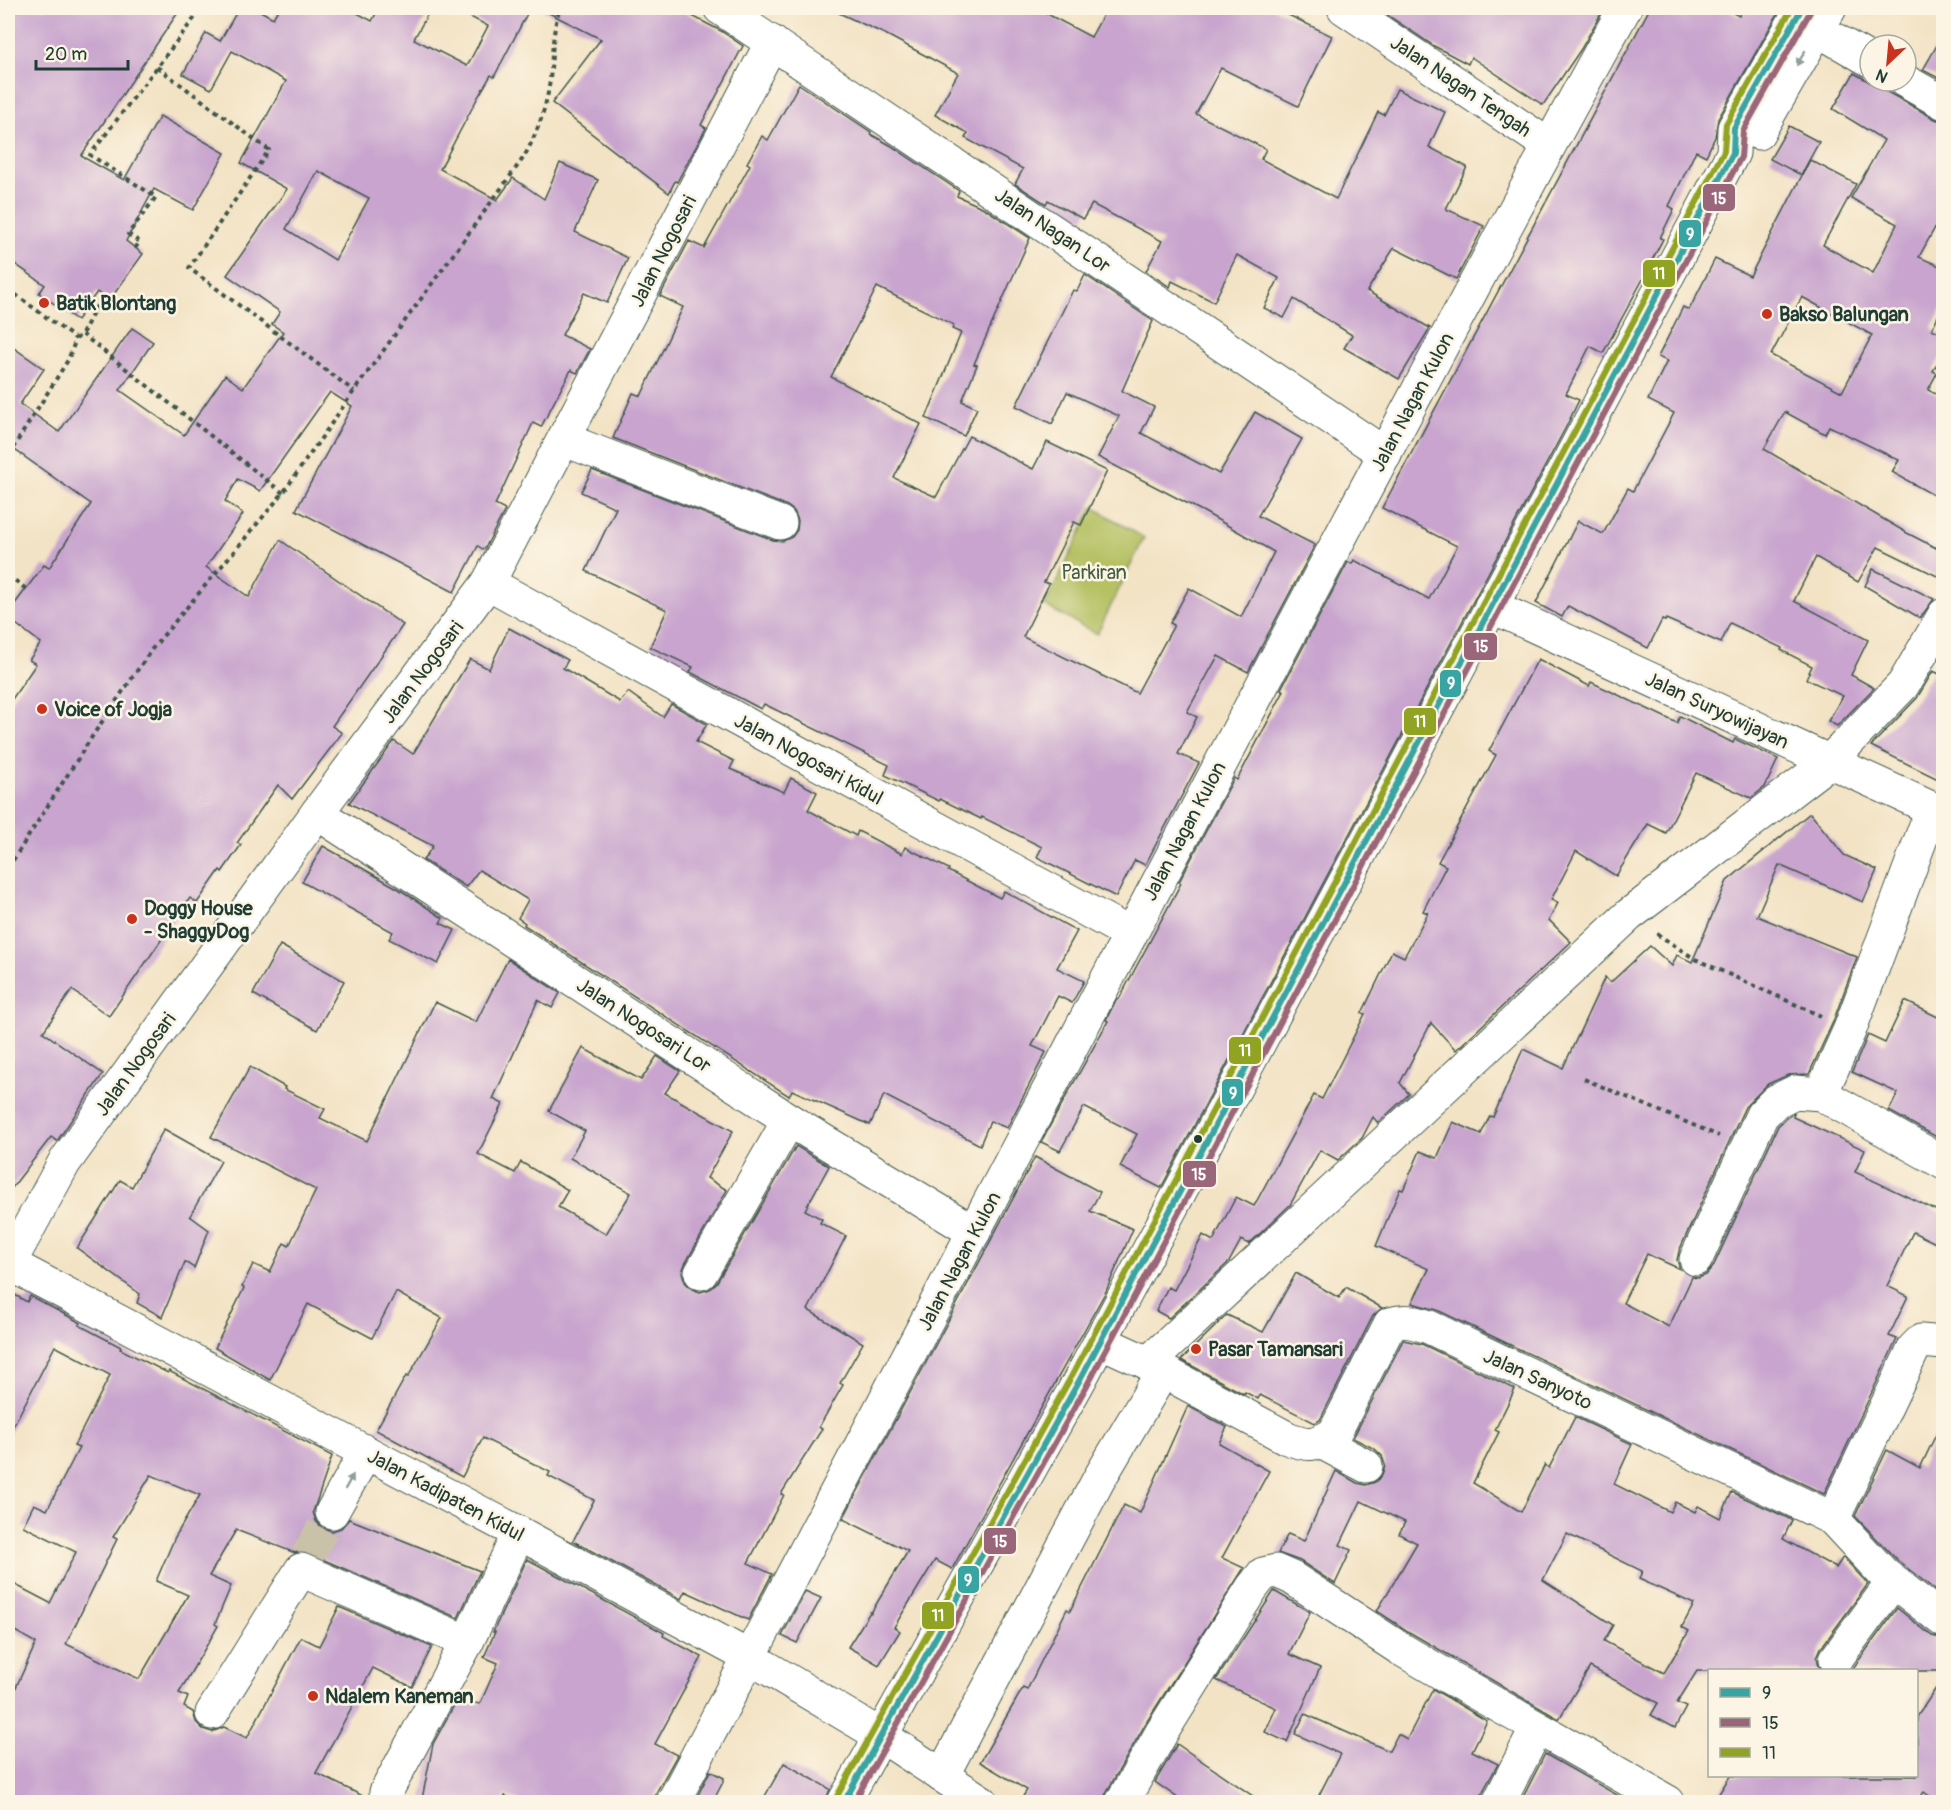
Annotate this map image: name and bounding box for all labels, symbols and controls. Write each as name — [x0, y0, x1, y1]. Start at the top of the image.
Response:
street label: Jalan Nagan Tengah — [1385, 30, 1536, 143]
scale bar — [36, 33, 128, 71]
north arrow — [1858, 33, 1918, 93]
text: 20 m — [45, 43, 87, 66]
one-way arrow — [1796, 50, 1806, 67]
text: N — [1872, 64, 1891, 87]
street label: Jalan Nagan Lor — [990, 182, 1115, 278]
line badge: 15 — [1702, 183, 1736, 212]
text: 15 — [1712, 189, 1727, 209]
street label: Jalan Nogosari — [625, 191, 702, 311]
line badge: 9 — [1678, 219, 1702, 248]
text: 9 — [1686, 225, 1694, 245]
line badge: 11 — [1642, 259, 1676, 288]
text: 11 — [1653, 264, 1665, 284]
place label: Batik Blontang — [56, 291, 176, 316]
marker: Batik Blontang — [37, 296, 51, 310]
place label: Bakso Balungan — [1779, 302, 1909, 327]
marker: Bakso Balungan — [1760, 307, 1774, 321]
street label: Jalan Nagan Kulon — [1365, 328, 1460, 476]
park label: Parkiran — [1061, 560, 1127, 585]
street label: Jalan Nogosari — [376, 616, 469, 729]
line badge: 15 — [1463, 632, 1498, 661]
text: 15 — [1474, 637, 1489, 657]
street label: Jalan Suryowijayan — [1641, 666, 1793, 755]
line badge: 9 — [1439, 669, 1462, 698]
text: 9 — [1447, 674, 1455, 694]
place label: Voice of Jogja — [54, 697, 172, 722]
marker: Voice of Jogja — [35, 702, 49, 716]
line badge: 11 — [1403, 707, 1437, 736]
street label: Jalan Nogosari Kidul — [730, 708, 888, 811]
text: 11 — [1414, 712, 1426, 732]
street label: Jalan Nagan Kulon — [1137, 757, 1232, 905]
place label: Doggy House - ShaggyDog — [144, 896, 254, 944]
marker: Doggy House - ShaggyDog — [125, 912, 139, 926]
street label: Jalan Nogosari Lor — [572, 973, 716, 1078]
street label: Jalan Nogosari — [89, 1008, 181, 1121]
line badge: 11 — [1228, 1036, 1262, 1065]
text: 11 — [1239, 1041, 1251, 1061]
line badge: 9 — [1221, 1078, 1244, 1107]
text: 9 — [1229, 1084, 1237, 1104]
unlabelled marker — [1192, 1133, 1204, 1145]
line badge: 15 — [1182, 1160, 1217, 1188]
text: 15 — [1192, 1165, 1207, 1185]
street label: Jalan Nagan Kulon — [912, 1187, 1007, 1335]
place label: Pasar Tamansari — [1208, 1337, 1343, 1362]
marker: Pasar Tamansari — [1189, 1342, 1203, 1356]
street label: Jalan Sanyoto — [1479, 1343, 1596, 1416]
street label: Jalan Kadipaten Kidul — [363, 1443, 529, 1547]
one-way arrow — [344, 1473, 354, 1490]
line badge: 15 — [983, 1527, 1017, 1555]
text: 15 — [993, 1532, 1008, 1552]
line badge: 9 — [957, 1565, 980, 1594]
text: 9 — [964, 1571, 972, 1591]
line badge: 11 — [921, 1601, 955, 1630]
text: 11 — [932, 1606, 944, 1626]
legend — [1708, 1669, 1918, 1777]
text: 9 — [1762, 1682, 1771, 1705]
place label: Ndalem Kaneman — [325, 1684, 474, 1709]
marker: Ndalem Kaneman — [306, 1689, 320, 1703]
text: 15 — [1762, 1712, 1779, 1735]
text: 11 — [1762, 1742, 1776, 1765]

